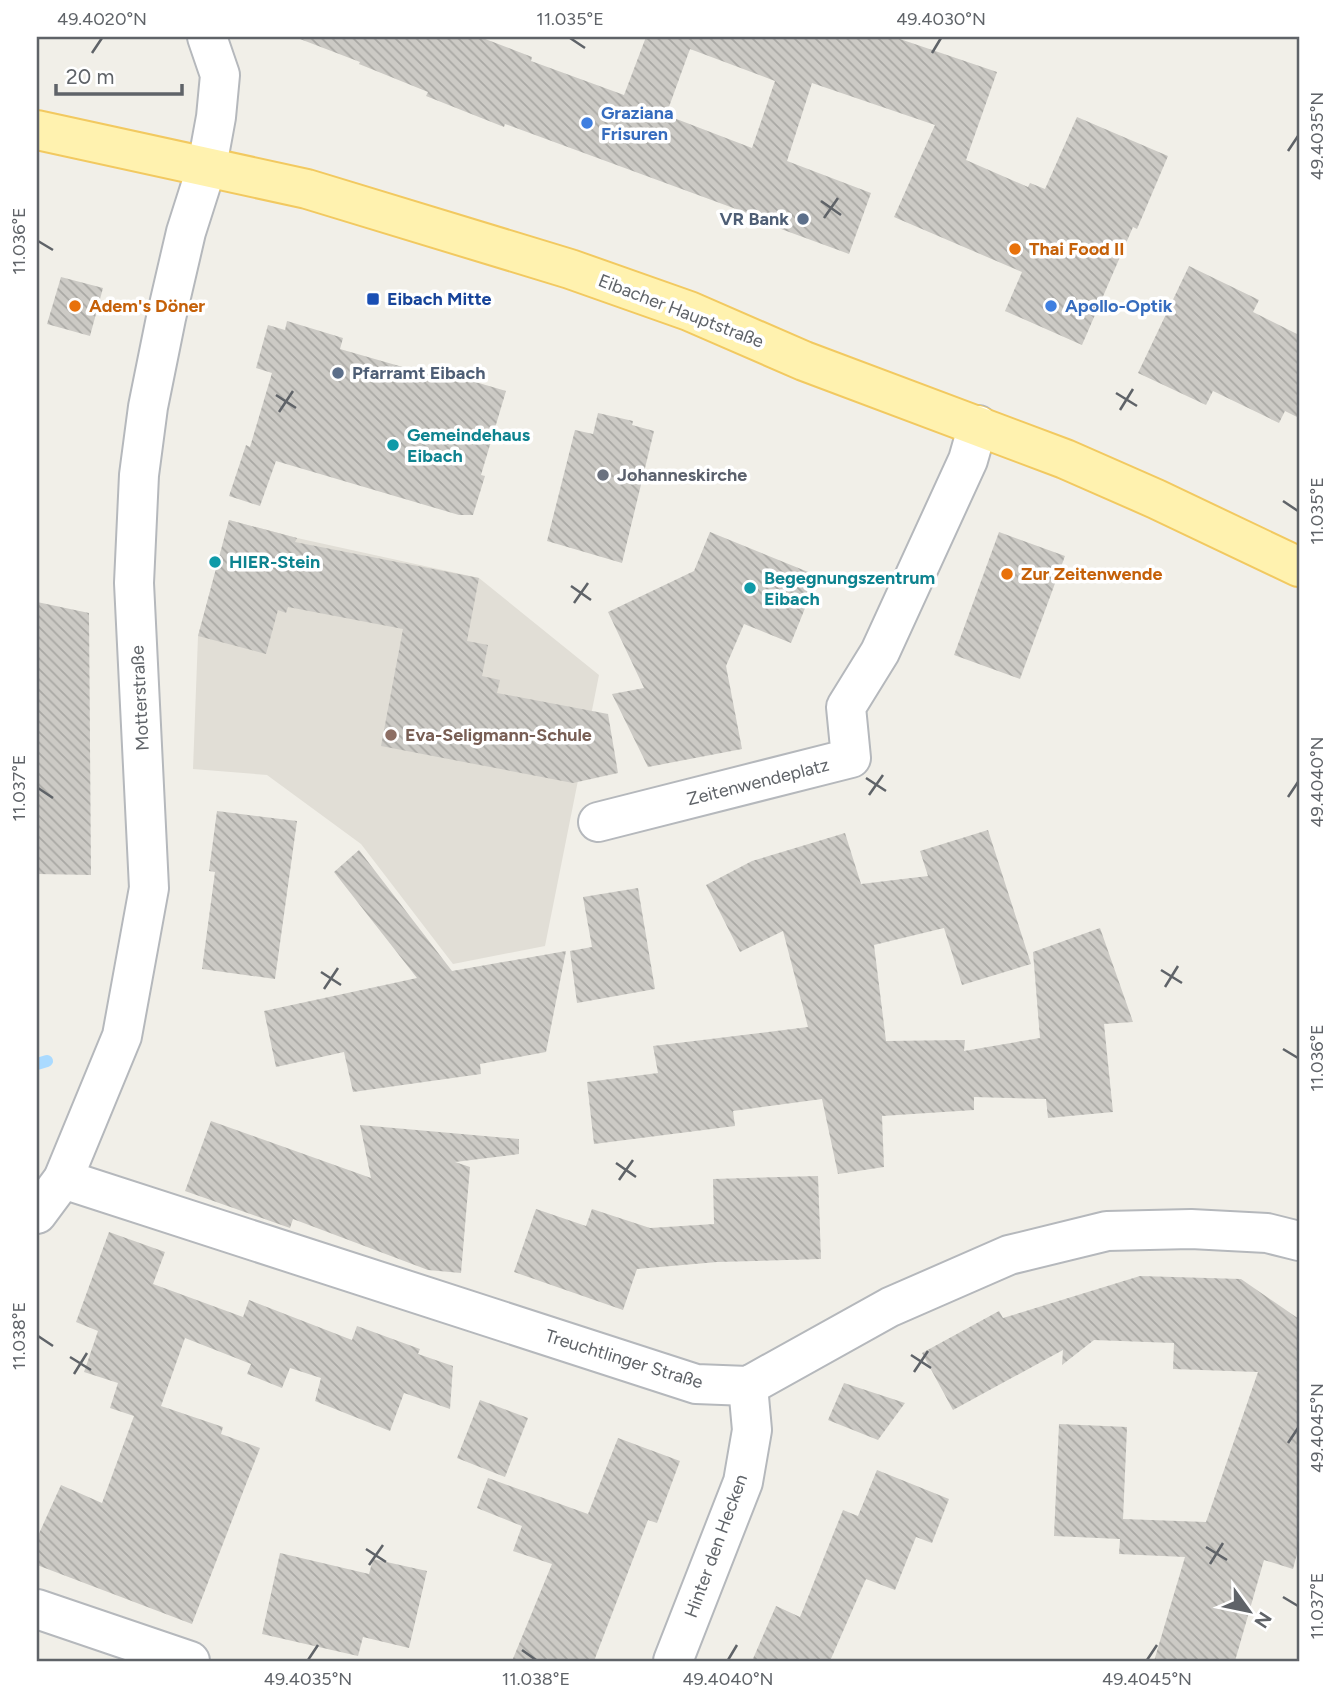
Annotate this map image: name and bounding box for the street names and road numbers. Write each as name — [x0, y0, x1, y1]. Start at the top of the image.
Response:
street label: Eibacher Hauptstraße — [595, 269, 767, 353]
street label: Motterstraße — [126, 645, 154, 751]
street label: Zeitenwendeplatz — [685, 754, 831, 810]
street label: Treuchtlinger Straße — [542, 1325, 706, 1394]
street label: Hinter den Hecken — [680, 1471, 752, 1621]

